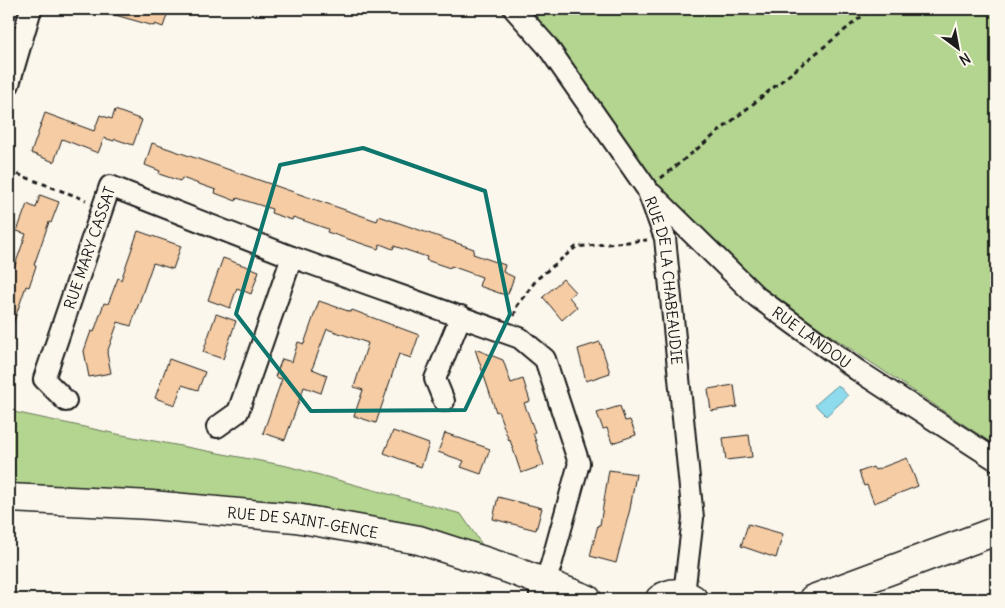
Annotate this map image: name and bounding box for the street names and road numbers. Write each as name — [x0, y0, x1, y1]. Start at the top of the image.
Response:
street label: RUE MARY CASSAT — [59, 184, 119, 311]
street label: RUE DE LA CHABEAUDIE — [641, 194, 687, 366]
street label: RUE LANDOU — [769, 302, 855, 372]
street label: RUE DE SAINT-GENCE — [227, 502, 380, 542]

